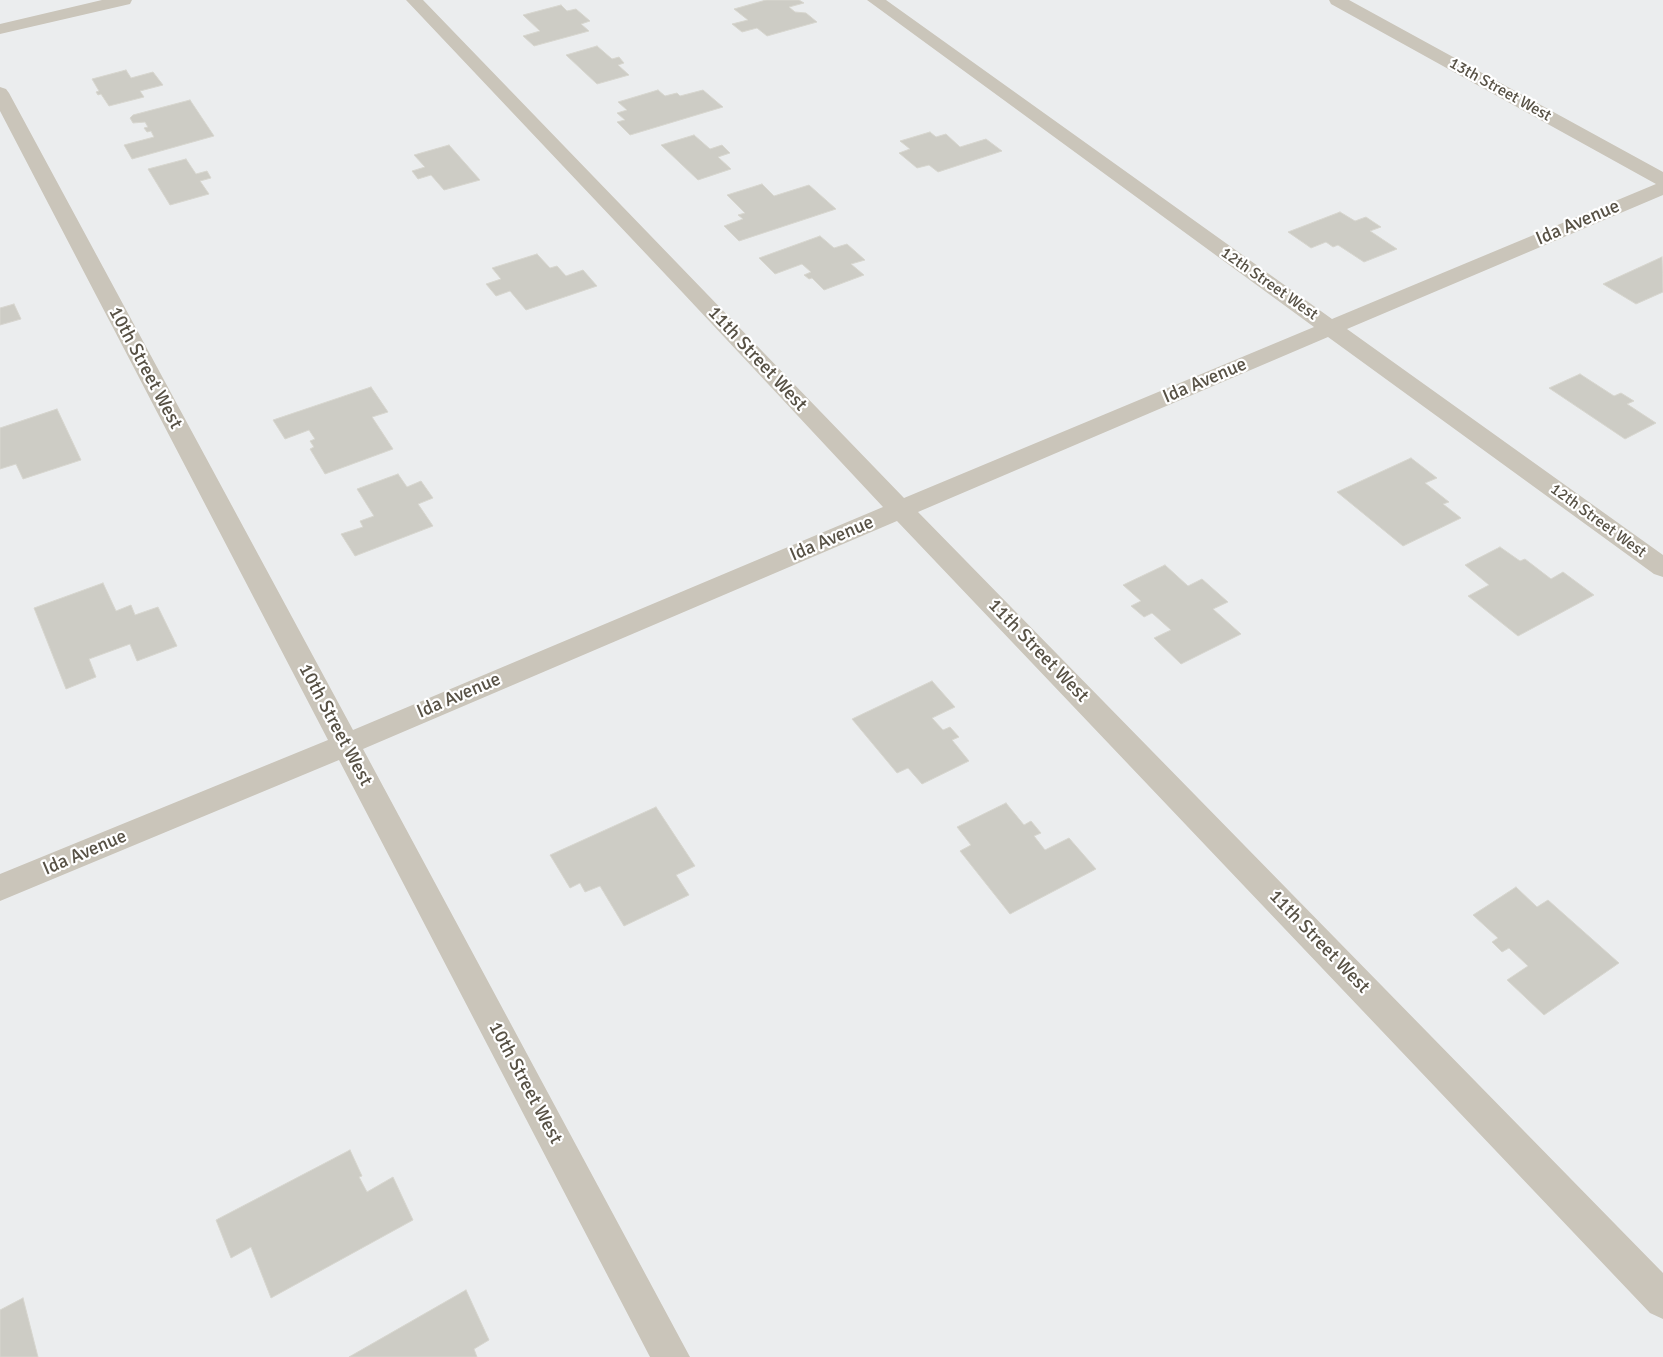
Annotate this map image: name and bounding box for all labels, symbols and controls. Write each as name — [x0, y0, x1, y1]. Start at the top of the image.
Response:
street label: 13th Street West — [1446, 54, 1554, 126]
street label: Ida Avenue — [1533, 195, 1623, 251]
street label: 12th Street West — [1217, 243, 1321, 325]
street label: 11th Street West — [703, 302, 811, 416]
street label: 10th Street West — [103, 303, 187, 433]
street label: Ida Avenue — [1160, 353, 1250, 409]
street label: 12th Street West — [1546, 480, 1650, 562]
street label: Ida Avenue — [787, 511, 877, 567]
street label: 11th Street West — [983, 594, 1093, 708]
street label: 10th Street West — [293, 660, 377, 790]
street label: Ida Avenue — [414, 668, 504, 724]
street label: Ida Avenue — [40, 825, 130, 881]
street label: 11th Street West — [1264, 885, 1374, 999]
street label: 10th Street West — [483, 1018, 567, 1148]

